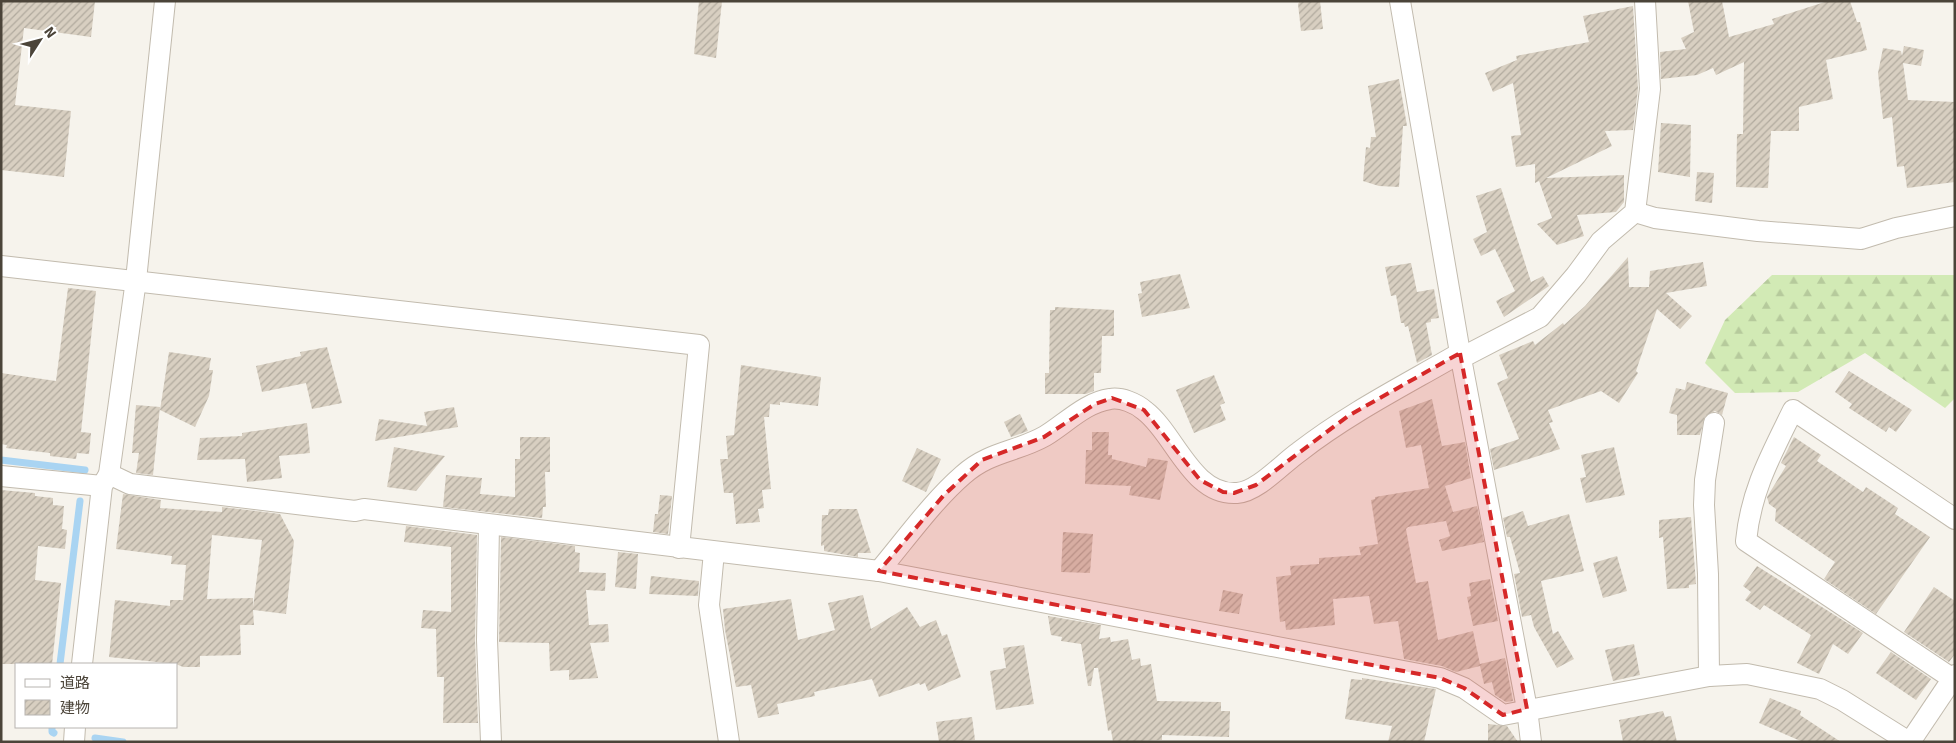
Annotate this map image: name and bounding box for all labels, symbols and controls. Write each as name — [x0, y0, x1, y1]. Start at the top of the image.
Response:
north arrow — [15, 15, 65, 65]
text: N — [40, 24, 60, 42]
legend — [15, 663, 178, 728]
text: 道路 — [60, 674, 90, 692]
text: 建物 — [60, 699, 90, 717]

